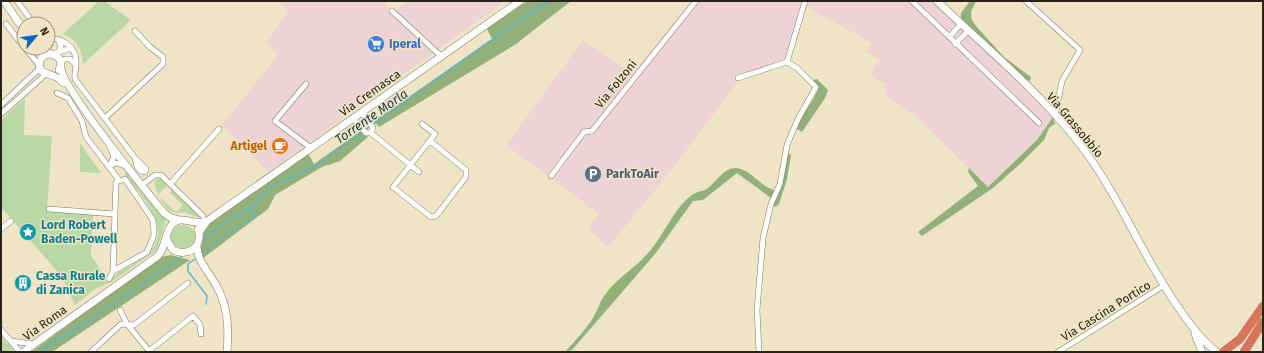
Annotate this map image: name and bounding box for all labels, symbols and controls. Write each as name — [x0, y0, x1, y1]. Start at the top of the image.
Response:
north arrow — [16, 16, 56, 56]
text: N — [37, 25, 52, 38]
supermarket icon: Iperal — [366, 34, 386, 54]
place label: Iperal — [389, 37, 421, 51]
street label: Via Folzoni — [592, 57, 640, 111]
street label: Via Cremasca — [337, 67, 403, 119]
water label: Torrente Morla — [332, 86, 411, 147]
street label: Via Grassobbio — [1044, 90, 1106, 160]
cafe icon: Artigel — [270, 136, 290, 156]
place label: Artigel — [230, 139, 267, 153]
parking icon: ParkToAir — [583, 164, 603, 184]
place label: ParkToAir — [606, 167, 659, 181]
place label: Lord Robert Baden-Powell — [41, 218, 118, 246]
place icon: Lord Robert Baden-Powell — [18, 222, 38, 242]
place label: Cassa Rurale di Zanica — [36, 269, 106, 297]
building icon: Cassa Rurale di Zanica — [13, 273, 33, 293]
street label: Via Cascina Portico — [1059, 278, 1153, 344]
street label: Via Roma — [20, 302, 70, 344]

